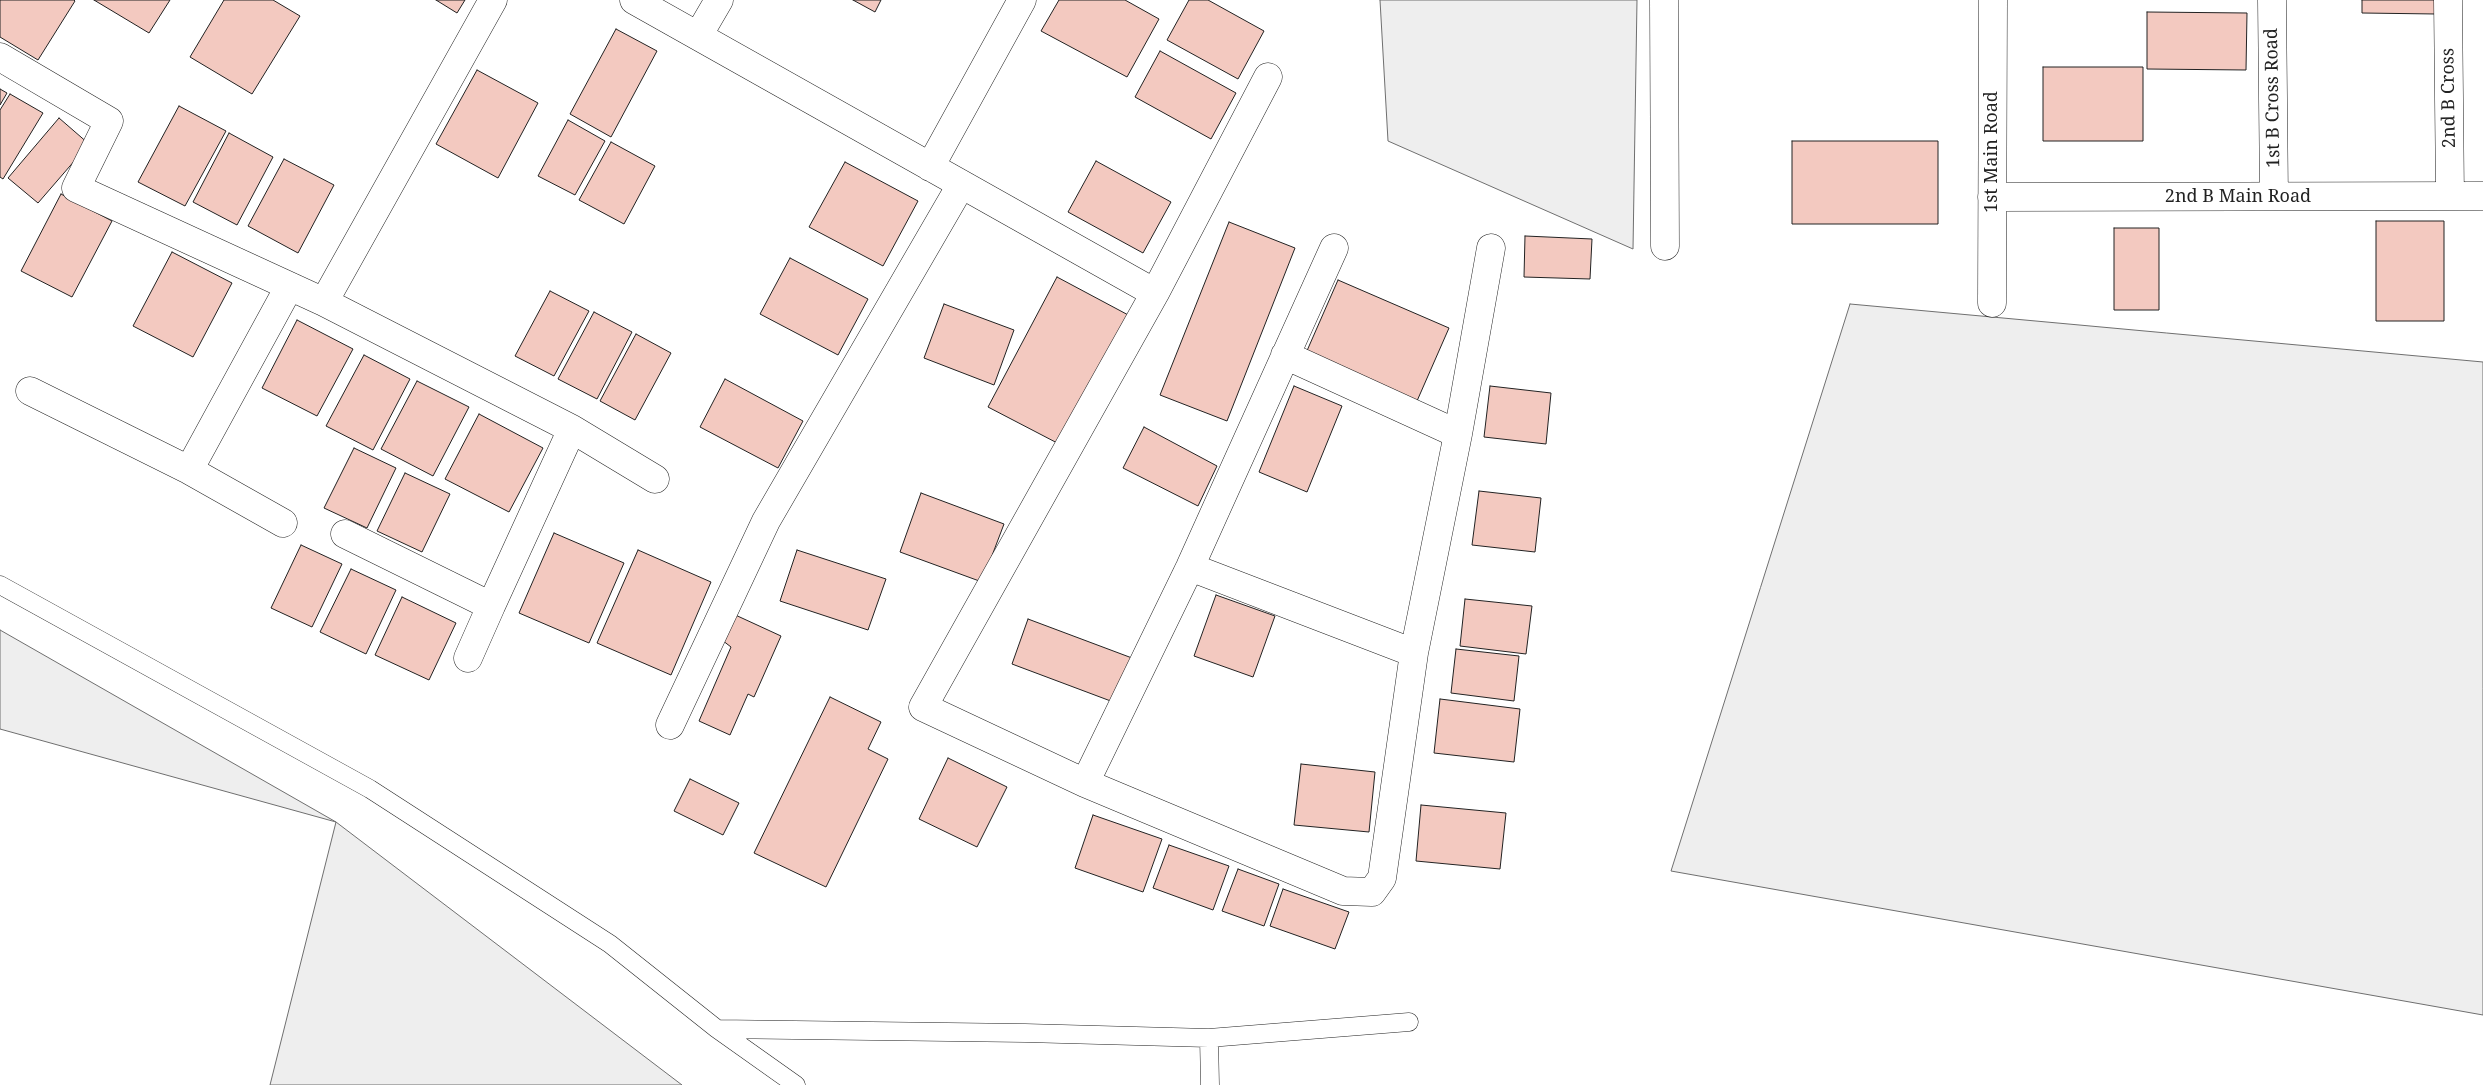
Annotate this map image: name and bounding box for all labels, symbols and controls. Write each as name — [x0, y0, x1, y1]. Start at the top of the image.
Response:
street label: 1st B Cross Road — [2261, 28, 2285, 168]
street label: 2nd B Cross — [2437, 48, 2461, 148]
street label: 1st Main Road — [1981, 91, 2003, 213]
street label: 2nd B Main Road — [2165, 186, 2311, 208]

